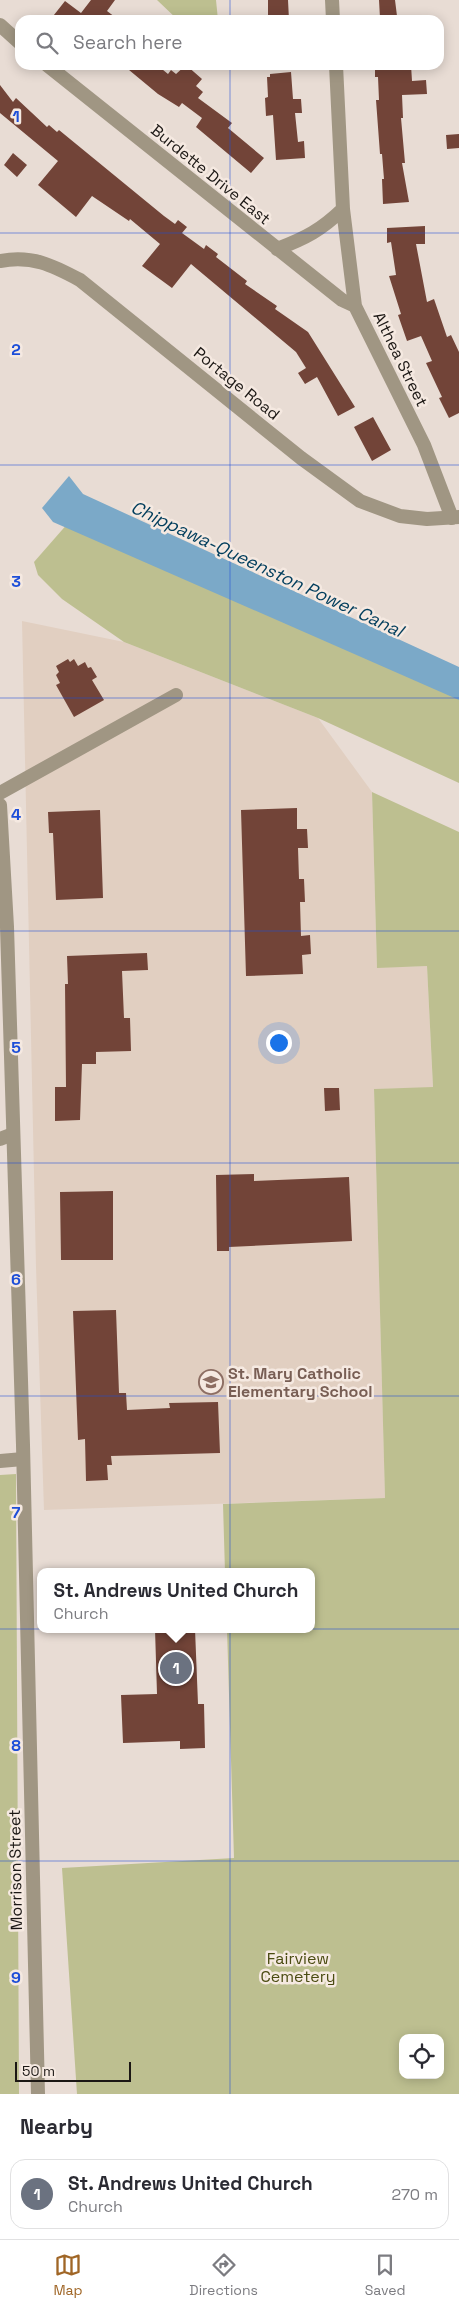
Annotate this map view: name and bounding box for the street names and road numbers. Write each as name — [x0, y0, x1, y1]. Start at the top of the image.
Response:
street label: Burdette Drive East — [146, 120, 275, 229]
street label: Althea Street — [369, 308, 433, 410]
street label: Portage Road — [189, 342, 284, 424]
street label: Morrison Street — [4, 1809, 27, 1931]

